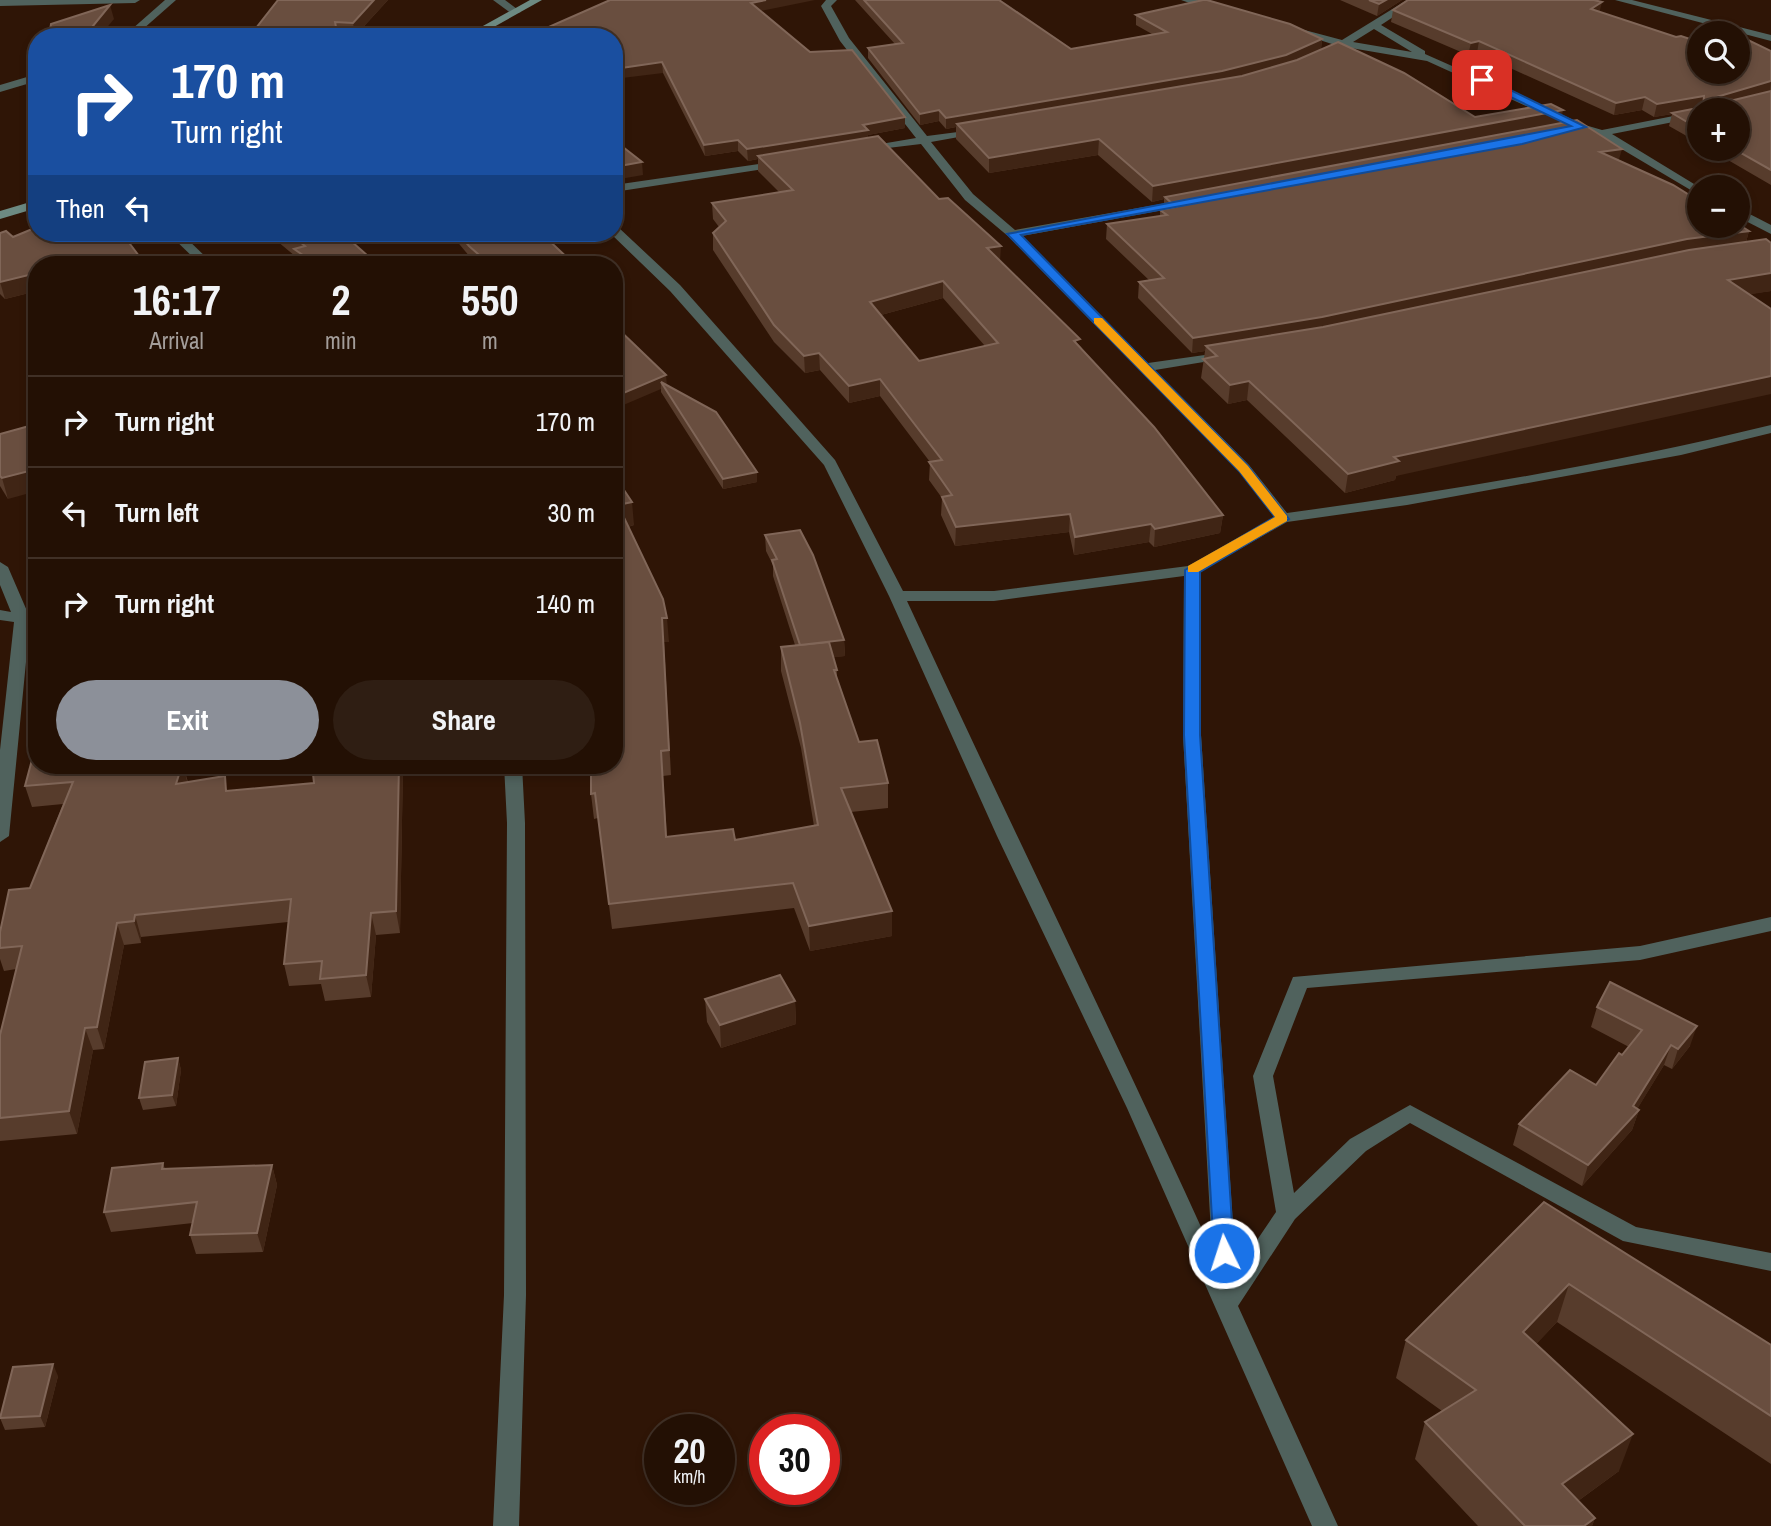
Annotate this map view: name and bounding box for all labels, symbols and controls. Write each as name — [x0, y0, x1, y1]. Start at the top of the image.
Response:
map controls — [1687, 21, 1750, 238]
button: search — [1687, 21, 1750, 84]
text: 170 m — [171, 47, 285, 113]
pin — [1452, 50, 1512, 110]
icon: right — [56, 56, 147, 147]
icon: arrive — [1463, 61, 1501, 99]
button: + — [1687, 98, 1750, 161]
text: Turn right — [171, 110, 283, 153]
button: − — [1687, 175, 1750, 238]
icon: left — [119, 189, 157, 227]
text: Then — [56, 191, 105, 226]
text: 16:17 — [133, 272, 221, 328]
text: 2 — [331, 272, 350, 328]
text: 550 — [461, 272, 519, 328]
text: Arrival — [149, 325, 204, 356]
text: min — [325, 325, 357, 356]
text: m — [482, 325, 498, 356]
icon: right — [56, 403, 94, 441]
text: Turn right — [115, 404, 214, 439]
text: 170 m — [536, 404, 595, 439]
icon: left — [56, 494, 94, 532]
text: Turn left — [115, 495, 199, 530]
text: 30 m — [548, 495, 595, 530]
icon: right — [56, 585, 94, 623]
text: Turn right — [115, 586, 214, 621]
text: 140 m — [536, 586, 595, 621]
button: Exit — [56, 680, 319, 760]
button: Share — [333, 680, 595, 760]
position arrow — [1187, 1216, 1261, 1290]
speed limit sign: 30 — [749, 1414, 840, 1505]
text: 20 — [674, 1427, 705, 1474]
text: km/h — [674, 1464, 706, 1489]

